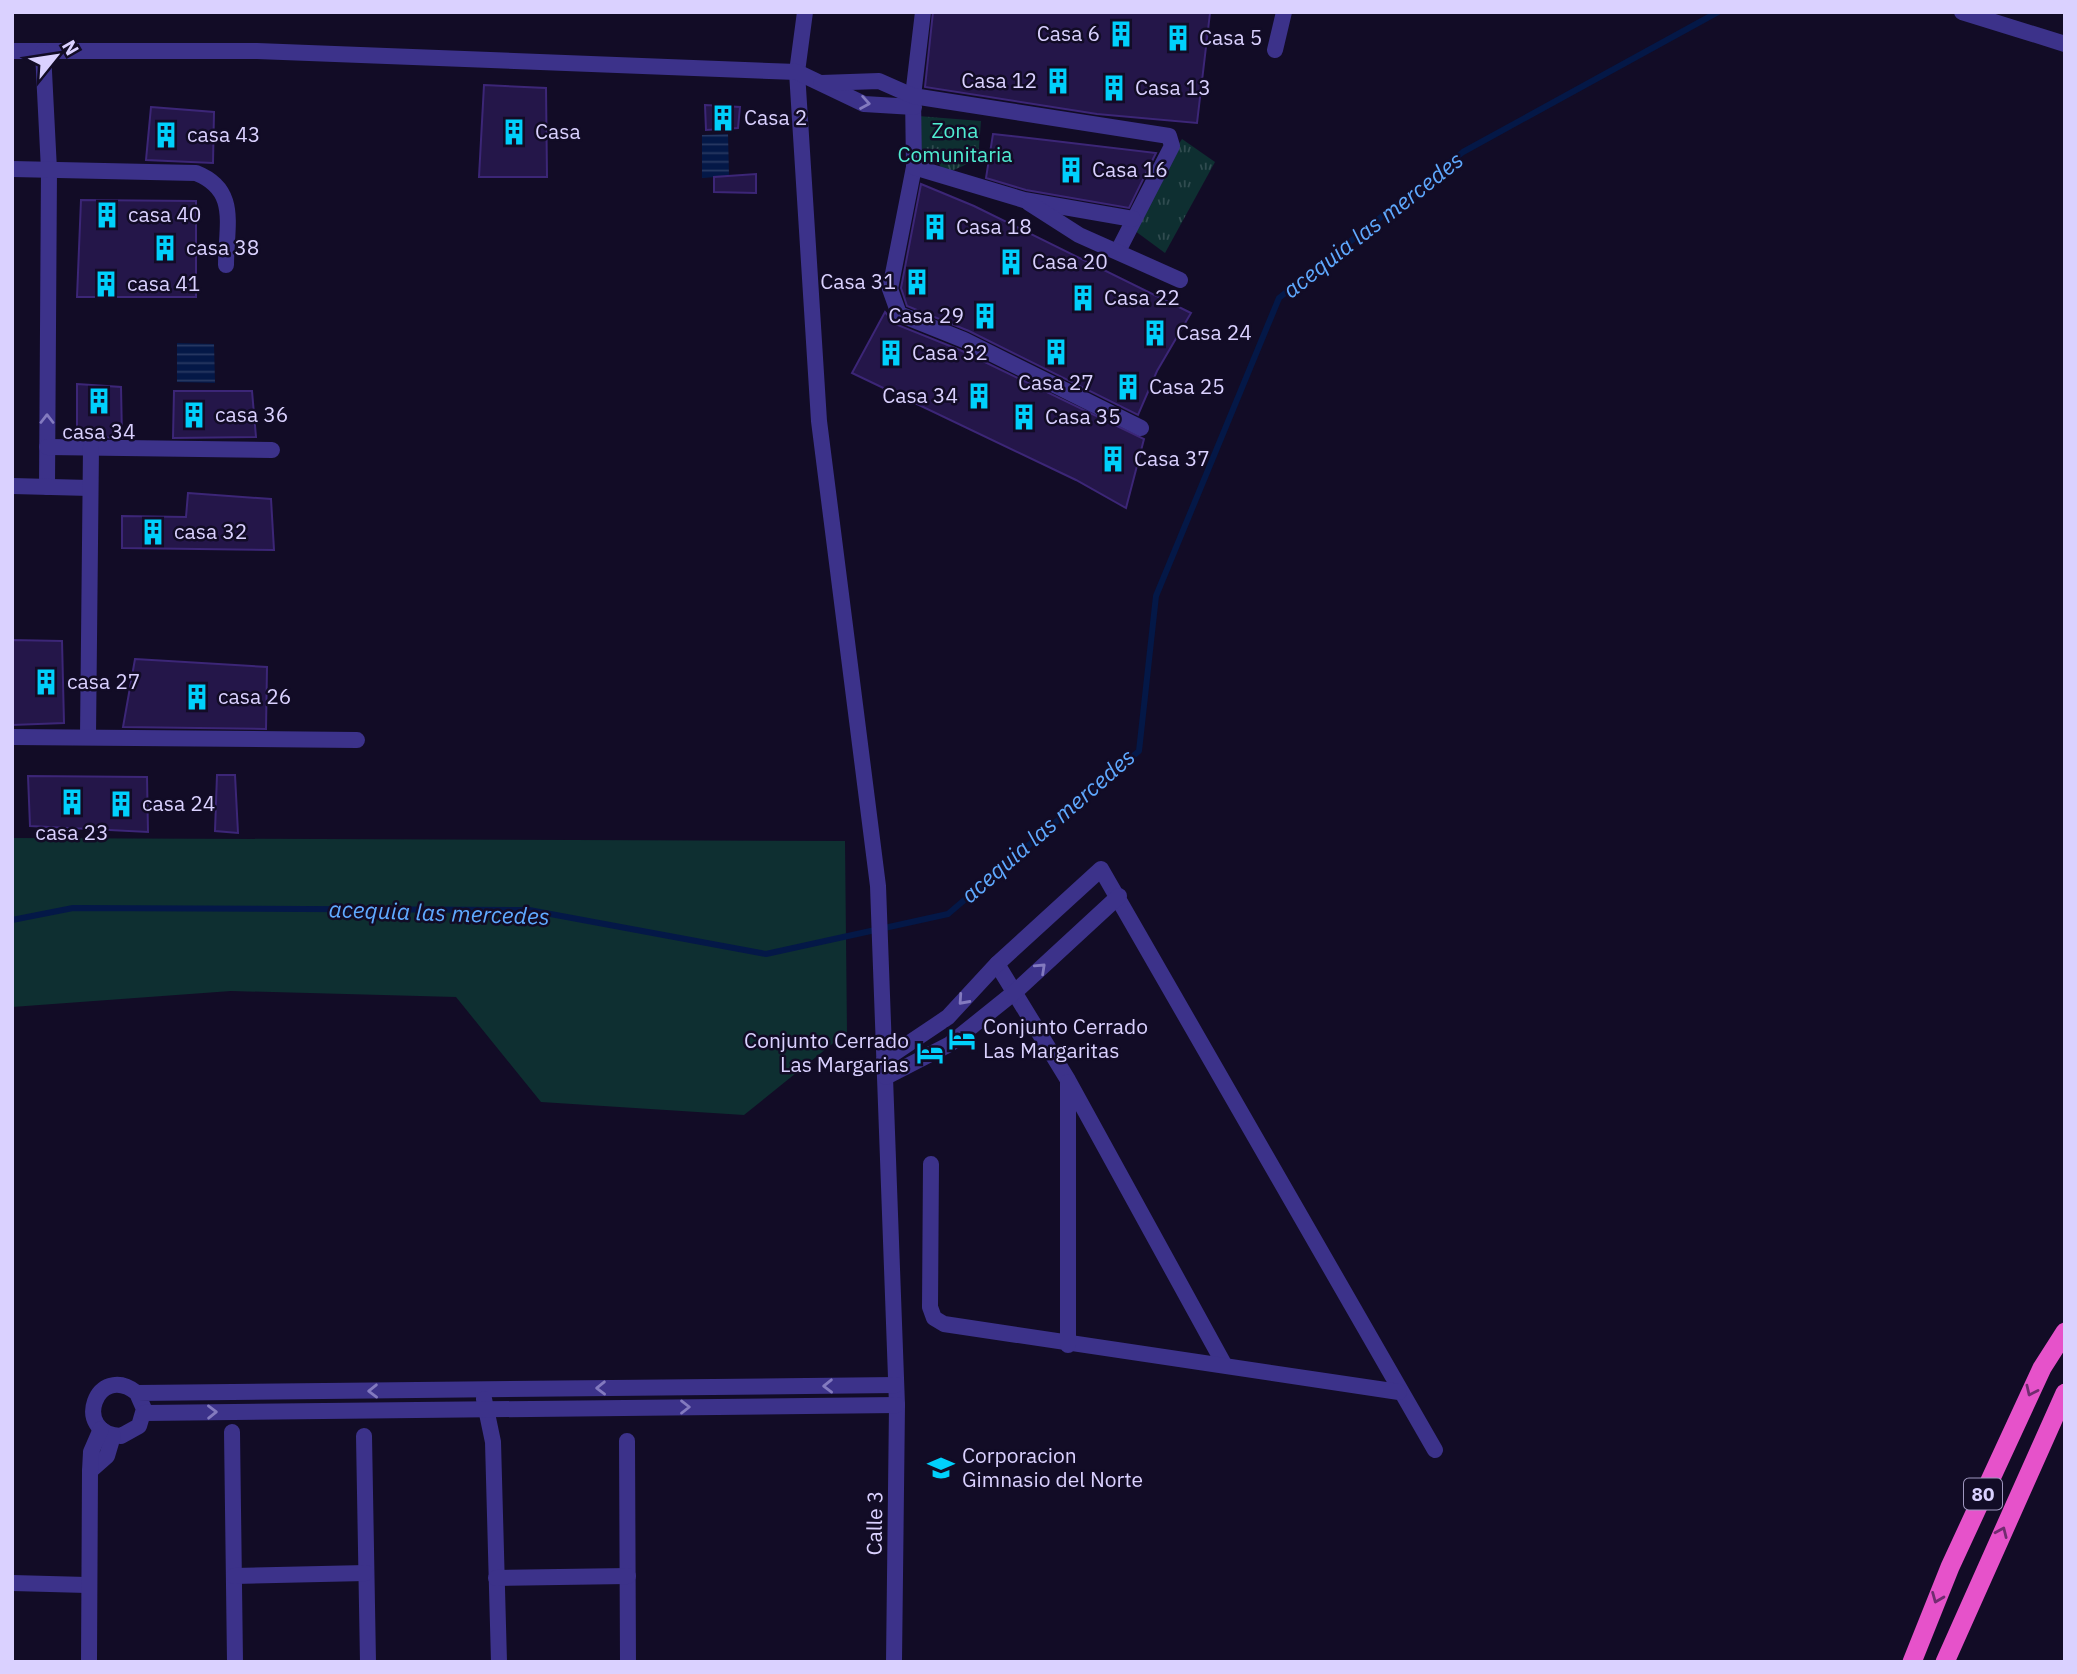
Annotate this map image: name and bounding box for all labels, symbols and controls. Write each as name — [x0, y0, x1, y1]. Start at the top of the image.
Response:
place label: Casa 6 — [1037, 19, 1100, 47]
building icon: Casa 6 — [1106, 19, 1136, 49]
north arrow — [21, 21, 91, 91]
building icon: Casa 5 — [1163, 23, 1193, 53]
place label: Casa 5 — [1199, 23, 1262, 51]
text: N — [57, 36, 85, 59]
place label: Casa 12 — [961, 66, 1037, 94]
building icon: Casa 12 — [1043, 66, 1073, 96]
building icon: Casa 13 — [1099, 73, 1129, 103]
place label: Casa 13 — [1135, 73, 1211, 101]
one-way arrow — [859, 95, 871, 110]
building icon: Casa 2 — [708, 103, 738, 133]
place label: Casa 2 — [744, 103, 807, 131]
park label: Zona Comunitaria — [898, 116, 1013, 168]
building icon: Casa — [499, 117, 529, 147]
place label: Casa — [535, 117, 581, 145]
building icon: casa 43 — [151, 120, 181, 150]
place label: casa 43 — [187, 120, 260, 148]
water label: acequia las mercedes — [1276, 144, 1469, 304]
building icon: Casa 16 — [1056, 155, 1086, 185]
place label: Casa 16 — [1092, 155, 1168, 183]
building icon: casa 40 — [92, 200, 122, 230]
place label: casa 40 — [128, 200, 201, 228]
building icon: Casa 18 — [920, 212, 950, 242]
place label: Casa 18 — [956, 212, 1032, 240]
building icon: casa 38 — [150, 233, 180, 263]
place label: casa 38 — [186, 233, 259, 261]
building icon: Casa 20 — [996, 247, 1026, 277]
place label: Casa 20 — [1032, 247, 1108, 275]
place label: Casa 31 — [820, 267, 896, 295]
building icon: Casa 31 — [902, 267, 932, 297]
building icon: casa 41 — [91, 269, 121, 299]
place label: casa 41 — [127, 269, 200, 297]
building icon: Casa 22 — [1068, 283, 1098, 313]
place label: Casa 22 — [1104, 283, 1180, 311]
place label: Casa 29 — [888, 301, 964, 329]
building icon: Casa 29 — [970, 301, 1000, 331]
building icon: Casa 24 — [1140, 318, 1170, 348]
place label: Casa 24 — [1176, 318, 1252, 346]
building icon: Casa 27 — [1041, 337, 1071, 367]
building icon: Casa 32 — [876, 338, 906, 368]
place label: Casa 32 — [912, 338, 988, 366]
place label: Casa 27 — [1018, 368, 1094, 396]
building icon: Casa 25 — [1113, 372, 1143, 402]
place label: Casa 25 — [1149, 372, 1225, 400]
place label: Casa 34 — [882, 381, 958, 409]
building icon: Casa 34 — [964, 381, 994, 411]
building icon: casa 34 — [84, 386, 114, 416]
building icon: casa 36 — [179, 400, 209, 430]
place label: casa 36 — [215, 400, 288, 428]
building icon: Casa 35 — [1009, 402, 1039, 432]
place label: Casa 35 — [1045, 402, 1121, 430]
one-way arrow — [39, 413, 55, 423]
place label: casa 34 — [62, 417, 136, 445]
building icon: Casa 37 — [1098, 444, 1128, 474]
place label: Casa 37 — [1134, 444, 1210, 472]
building icon: casa 32 — [138, 517, 168, 547]
place label: casa 32 — [174, 517, 247, 545]
building icon: casa 27 — [31, 667, 61, 697]
place label: casa 27 — [67, 667, 140, 695]
building icon: casa 26 — [182, 682, 212, 712]
place label: casa 26 — [218, 682, 291, 710]
water label: acequia las mercedes — [954, 741, 1141, 909]
building icon: casa 23 — [57, 787, 87, 817]
building icon: casa 24 — [106, 789, 136, 819]
place label: casa 24 — [142, 789, 215, 817]
place label: casa 23 — [35, 818, 109, 846]
water label: acequia las mercedes — [328, 893, 550, 931]
one-way arrow — [1033, 964, 1046, 976]
one-way arrow — [959, 992, 972, 1005]
place label: Conjunto Cerrado Las Margaritas — [983, 1012, 1148, 1064]
hotel icon: Conjunto Cerrado Las Margaritas — [947, 1024, 977, 1054]
place label: Conjunto Cerrado Las Margarias — [744, 1026, 909, 1078]
hotel icon: Conjunto Cerrado Las Margarias — [915, 1038, 945, 1068]
one-way arrow — [822, 1378, 833, 1394]
one-way arrow — [595, 1380, 605, 1396]
one-way arrow — [367, 1383, 378, 1398]
one-way arrow — [2025, 1384, 2039, 1396]
one-way arrow — [680, 1399, 690, 1415]
one-way arrow — [208, 1404, 218, 1420]
place label: Corporacion Gimnasio del Norte — [962, 1441, 1143, 1493]
school or university icon: Corporacion Gimnasio del Norte — [926, 1453, 956, 1483]
road number: 80 — [1964, 1478, 2002, 1510]
street label: Calle 3 — [859, 1490, 889, 1556]
one-way arrow — [1994, 1527, 2008, 1540]
one-way arrow — [1932, 1591, 1946, 1603]

